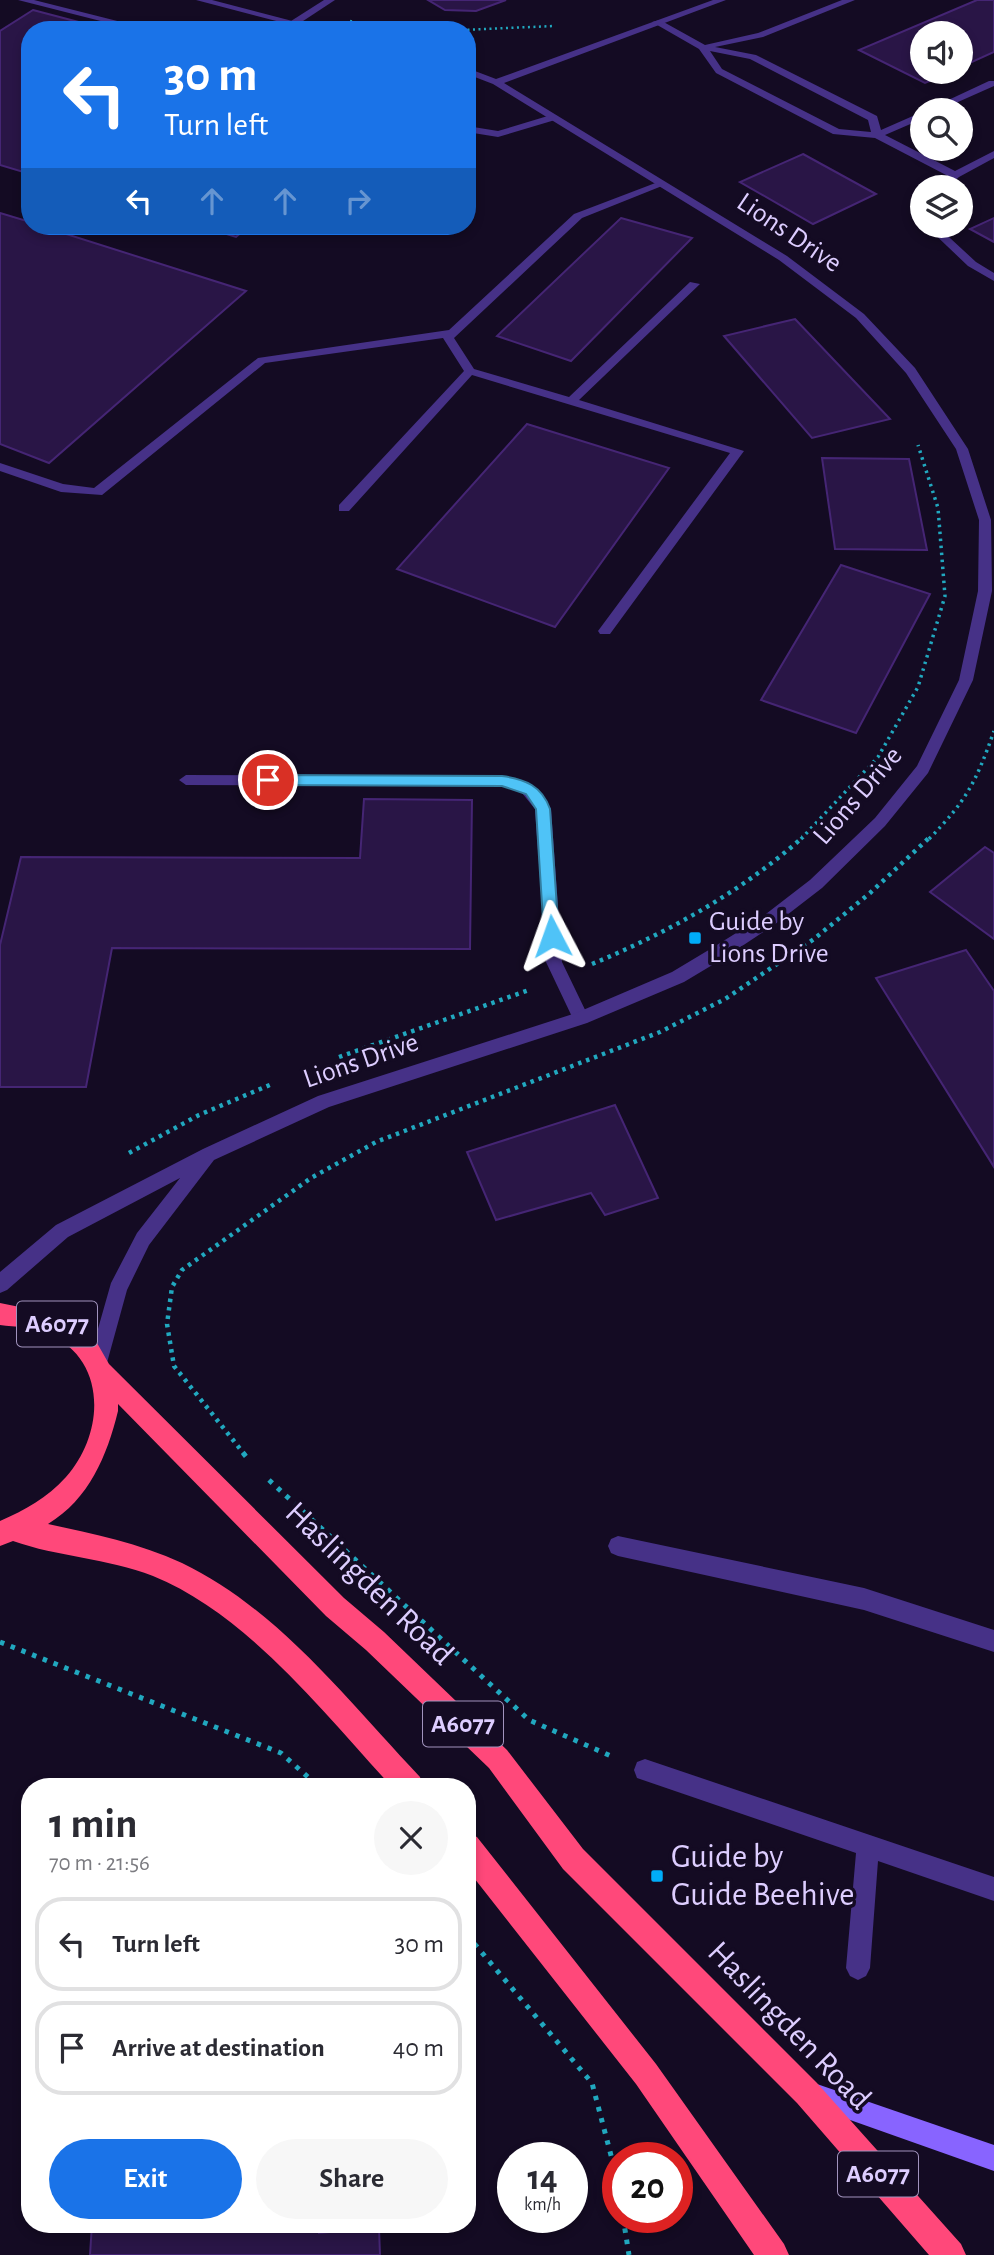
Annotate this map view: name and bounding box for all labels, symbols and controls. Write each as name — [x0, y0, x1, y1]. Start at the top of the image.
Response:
map controls — [910, 21, 973, 238]
button: sound — [910, 21, 973, 84]
icon: left — [49, 49, 140, 140]
text: 30 m — [164, 51, 258, 100]
button: search — [910, 98, 973, 161]
text: Turn left — [164, 109, 268, 141]
button: layers — [910, 175, 973, 238]
icon: left — [120, 182, 158, 220]
icon: ahead — [193, 182, 231, 220]
icon: ahead — [266, 182, 304, 220]
icon: right — [339, 182, 377, 220]
street label: Lions Drive — [732, 188, 846, 278]
street label: Lions Drive — [808, 742, 908, 850]
pin — [238, 750, 298, 810]
icon: arrive — [249, 761, 287, 799]
position arrow — [515, 899, 589, 973]
place label: Guide by Lions Drive — [709, 908, 829, 968]
marker: Guide by Lions Drive — [687, 930, 703, 946]
street label: Lions Drive — [300, 1028, 422, 1094]
road number: A6077 — [17, 1302, 97, 1346]
street label: Haslingden Road — [279, 1496, 459, 1672]
road number: A6077 — [423, 1702, 503, 1746]
button: close — [374, 1801, 448, 1875]
text: 1 min — [49, 1803, 138, 1845]
place label: Guide by Guide Beehive — [671, 1841, 854, 1912]
text: 70 m · 21:56 — [49, 1852, 150, 1875]
marker: Guide by Guide Beehive — [649, 1868, 665, 1884]
icon: left — [53, 1925, 91, 1963]
text: Turn left — [112, 1931, 200, 1957]
text: 30 m — [394, 1931, 444, 1957]
street label: Haslingden Road — [701, 1936, 877, 2116]
icon: arrive — [53, 2029, 91, 2067]
text: Arrive at destination — [112, 2035, 325, 2061]
text: 40 m — [393, 2035, 444, 2061]
button: Exit — [49, 2139, 242, 2219]
button: Share — [256, 2139, 448, 2219]
speed limit sign: 20 — [602, 2142, 693, 2233]
road number: A6077 — [838, 2152, 918, 2196]
text: 14 — [527, 2161, 558, 2196]
text: km/h — [524, 2196, 561, 2214]

